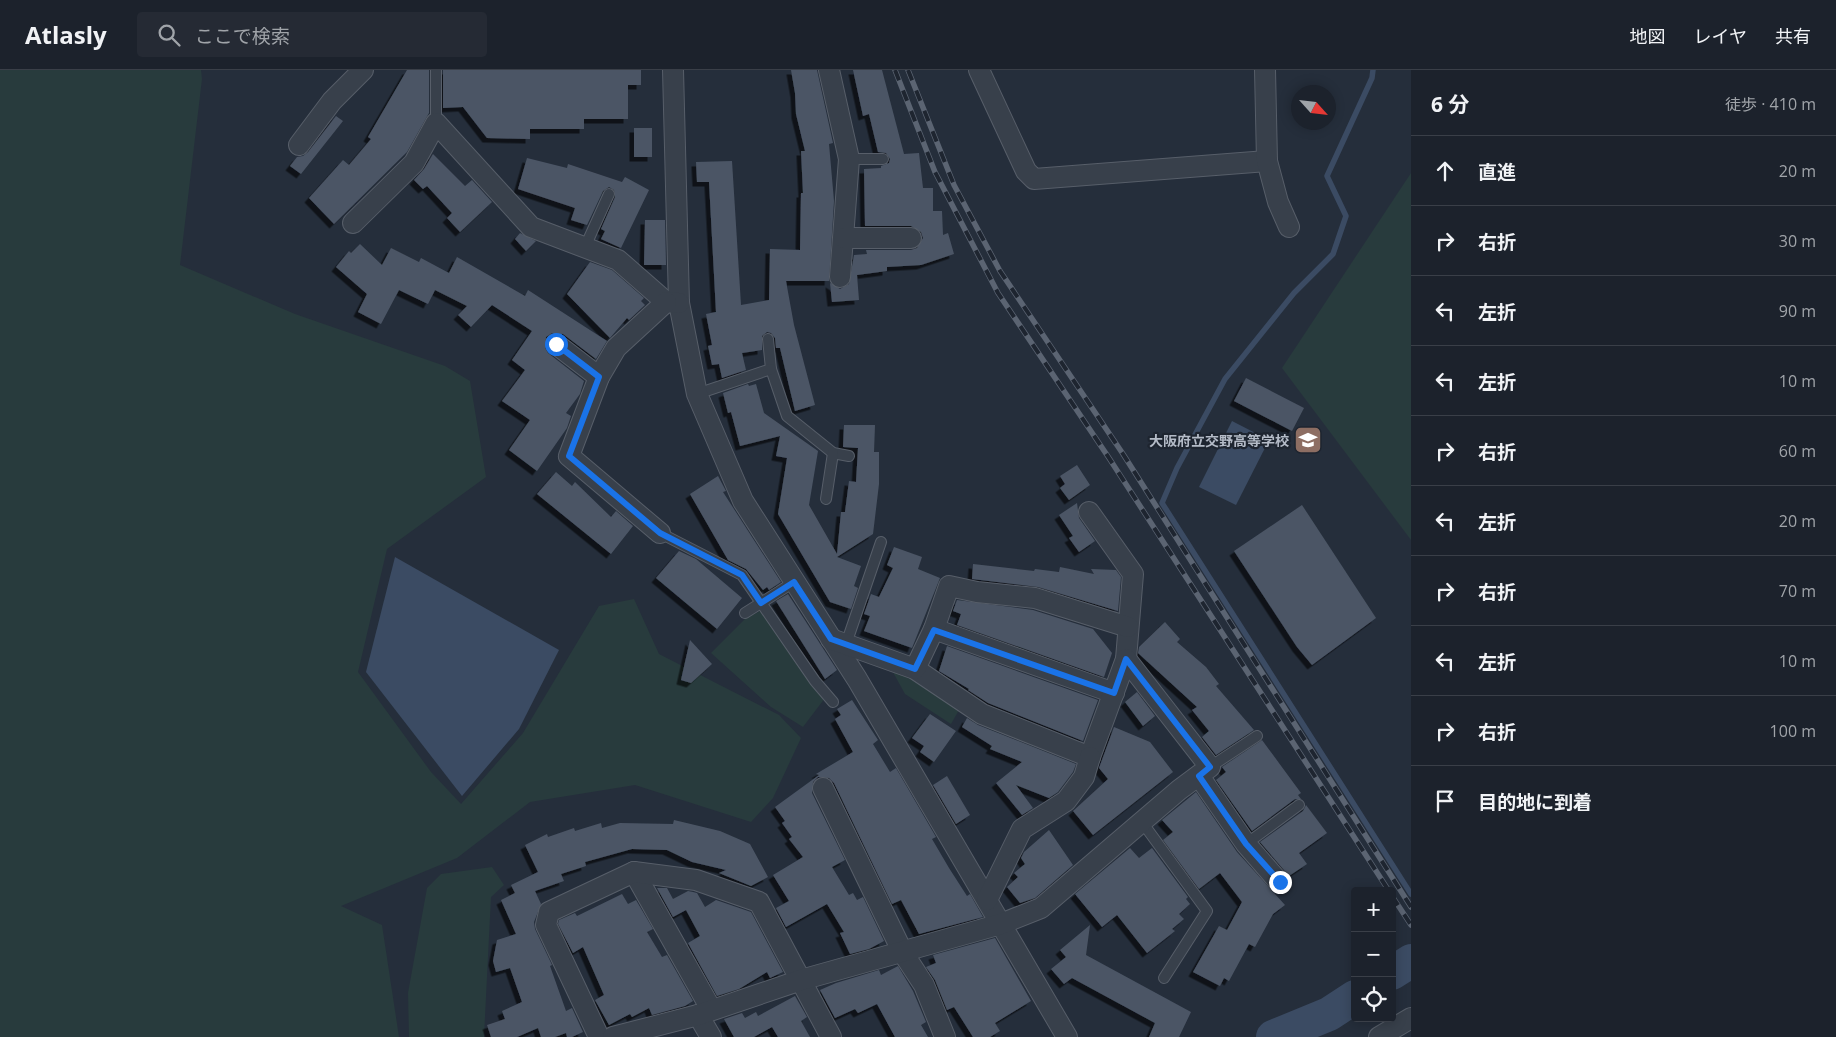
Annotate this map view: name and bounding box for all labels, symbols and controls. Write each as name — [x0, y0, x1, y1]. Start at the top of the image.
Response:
search box — [137, 12, 487, 57]
text: Atlasly — [25, 18, 107, 51]
icon: search — [155, 21, 183, 49]
text: ここで検索 — [195, 23, 290, 49]
text: 地図 — [1630, 24, 1666, 48]
text: レイヤ — [1694, 24, 1747, 48]
text: 共有 — [1775, 24, 1811, 48]
north arrow — [1291, 85, 1336, 130]
text: 6 分 — [1431, 90, 1469, 118]
text: 徒歩 · 410 m — [1725, 93, 1816, 115]
icon: ahead — [1431, 157, 1459, 185]
text: 直進 — [1478, 159, 1516, 185]
text: 20 m — [1779, 160, 1816, 182]
icon: right — [1431, 227, 1459, 255]
text: 右折 — [1478, 229, 1516, 255]
text: 30 m — [1779, 230, 1816, 252]
icon: left — [1431, 297, 1459, 325]
text: 左折 — [1478, 299, 1516, 325]
text: 90 m — [1779, 300, 1816, 322]
route start — [545, 333, 568, 356]
icon: left — [1431, 367, 1459, 395]
text: 左折 — [1478, 369, 1516, 395]
text: 10 m — [1779, 370, 1816, 392]
school or university icon: 大阪府立交野高等学校 — [1293, 425, 1323, 455]
place label: 大阪府立交野高等学校 — [1149, 431, 1289, 450]
icon: right — [1431, 437, 1459, 465]
text: 右折 — [1478, 439, 1516, 465]
text: 60 m — [1779, 440, 1816, 462]
icon: left — [1431, 507, 1459, 535]
text: 左折 — [1478, 509, 1516, 535]
text: 20 m — [1779, 510, 1816, 532]
icon: right — [1431, 577, 1459, 605]
text: 右折 — [1478, 579, 1516, 605]
text: 70 m — [1779, 580, 1816, 602]
icon: left — [1431, 647, 1459, 675]
text: 左折 — [1478, 649, 1516, 675]
text: 10 m — [1779, 650, 1816, 672]
icon: right — [1431, 717, 1459, 745]
text: 右折 — [1478, 719, 1516, 745]
text: 100 m — [1770, 720, 1816, 742]
icon: arrive — [1431, 787, 1459, 815]
text: 目的地に到着 — [1478, 789, 1592, 815]
route end — [1269, 871, 1292, 894]
map controls — [1351, 887, 1396, 1022]
button: + — [1351, 887, 1396, 932]
button: − — [1351, 932, 1396, 977]
button: locate — [1351, 977, 1396, 1022]

